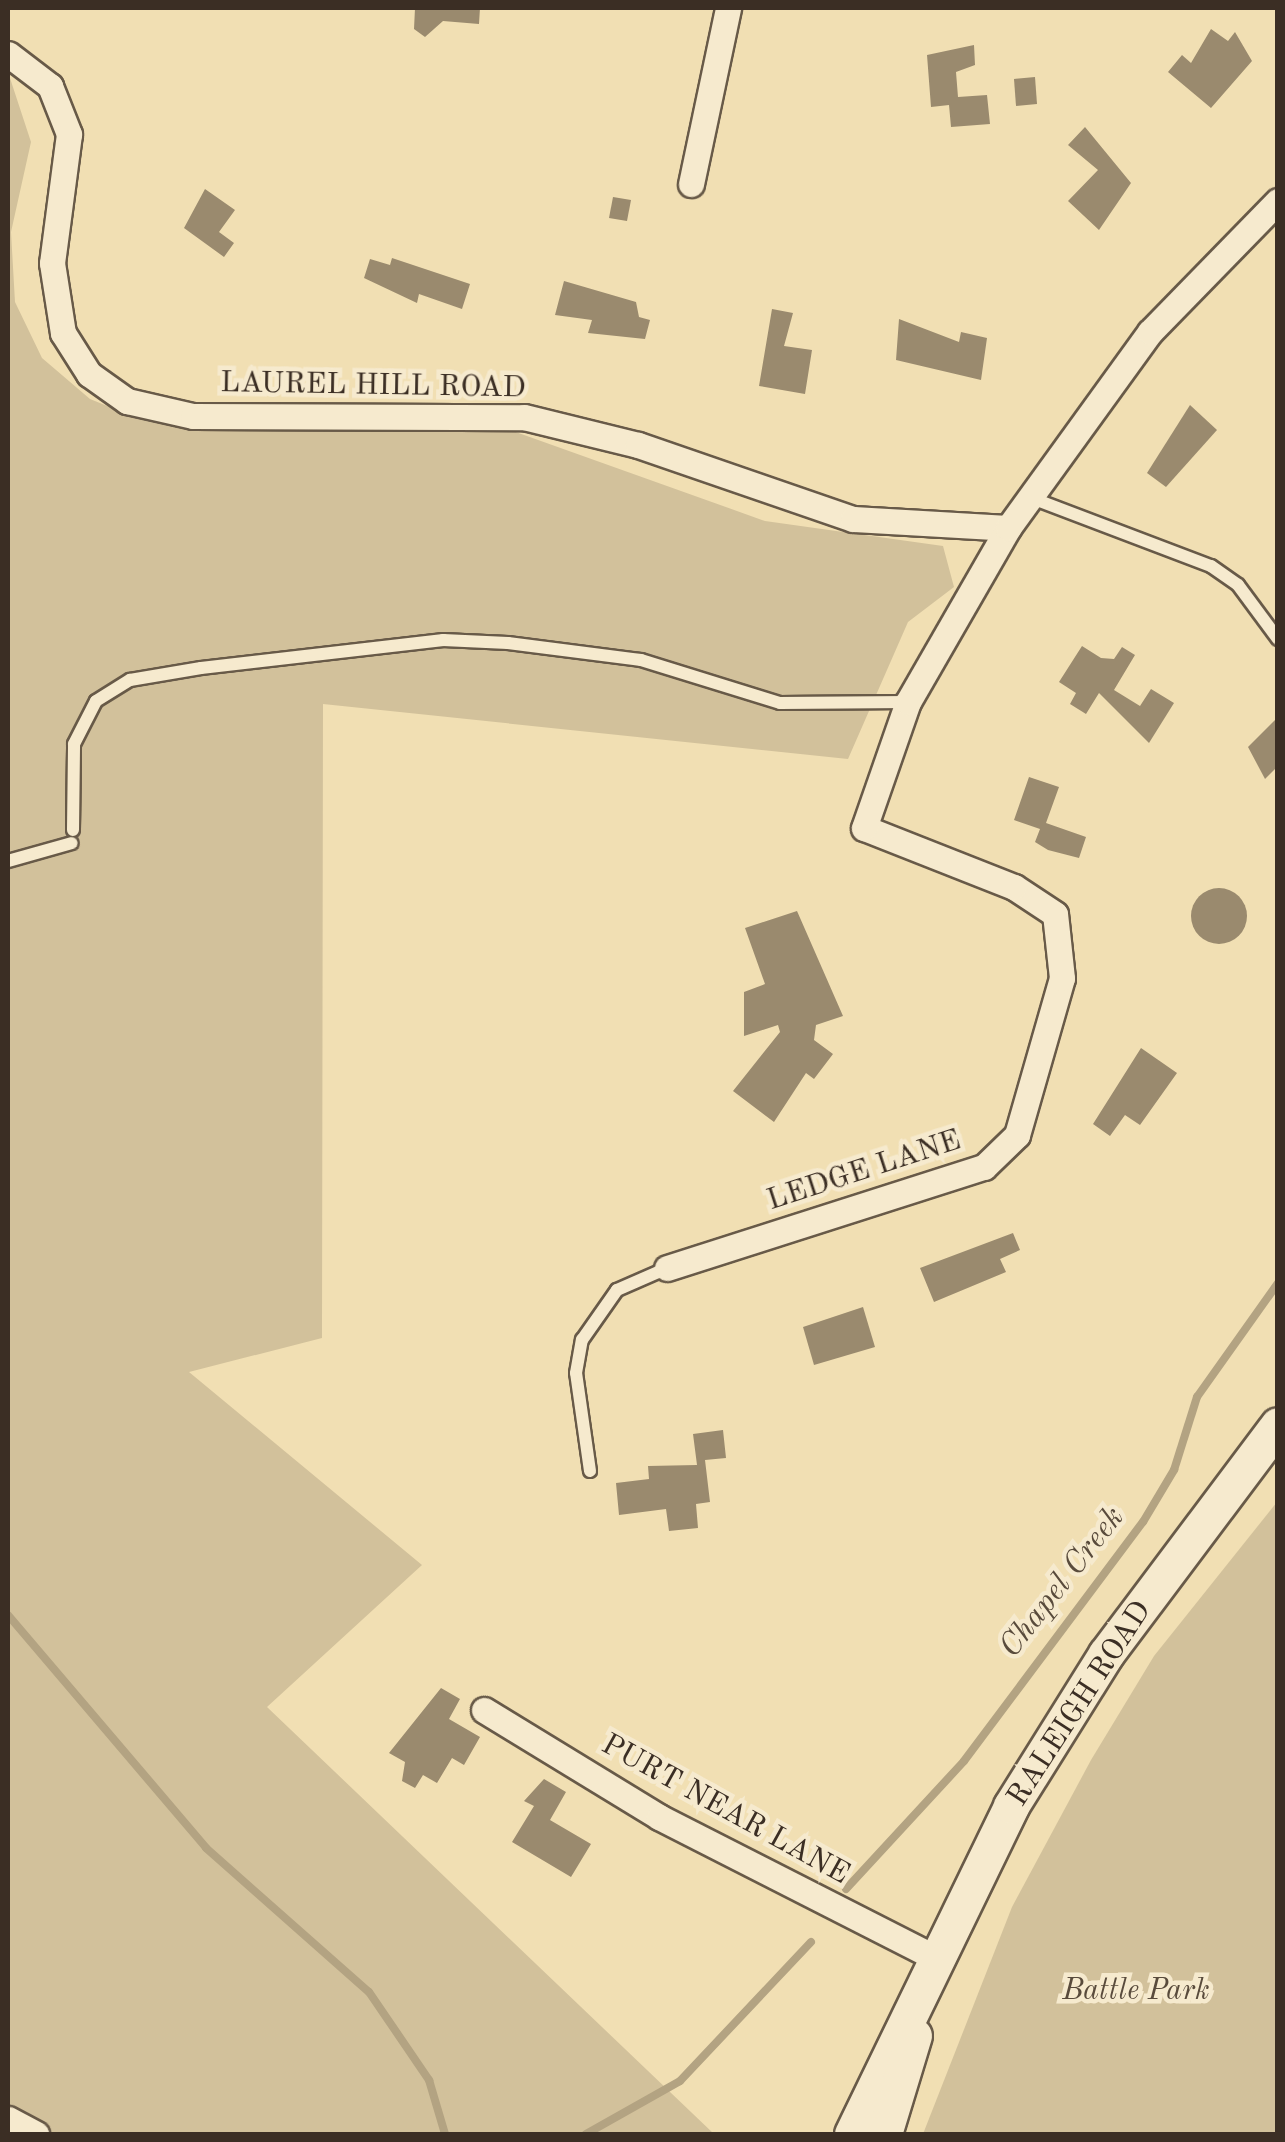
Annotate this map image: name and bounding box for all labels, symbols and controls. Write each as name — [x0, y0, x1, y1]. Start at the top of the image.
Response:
street label: LAUREL HILL ROAD — [220, 365, 526, 407]
street label: LEDGE LANE — [763, 1123, 965, 1219]
water label: Chapel Creek — [992, 1500, 1134, 1666]
street label: RALEIGH ROAD — [1000, 1595, 1160, 1813]
street label: PURT NEAR LANE — [595, 1727, 855, 1893]
park label: Battle Park — [1062, 1973, 1210, 2009]

